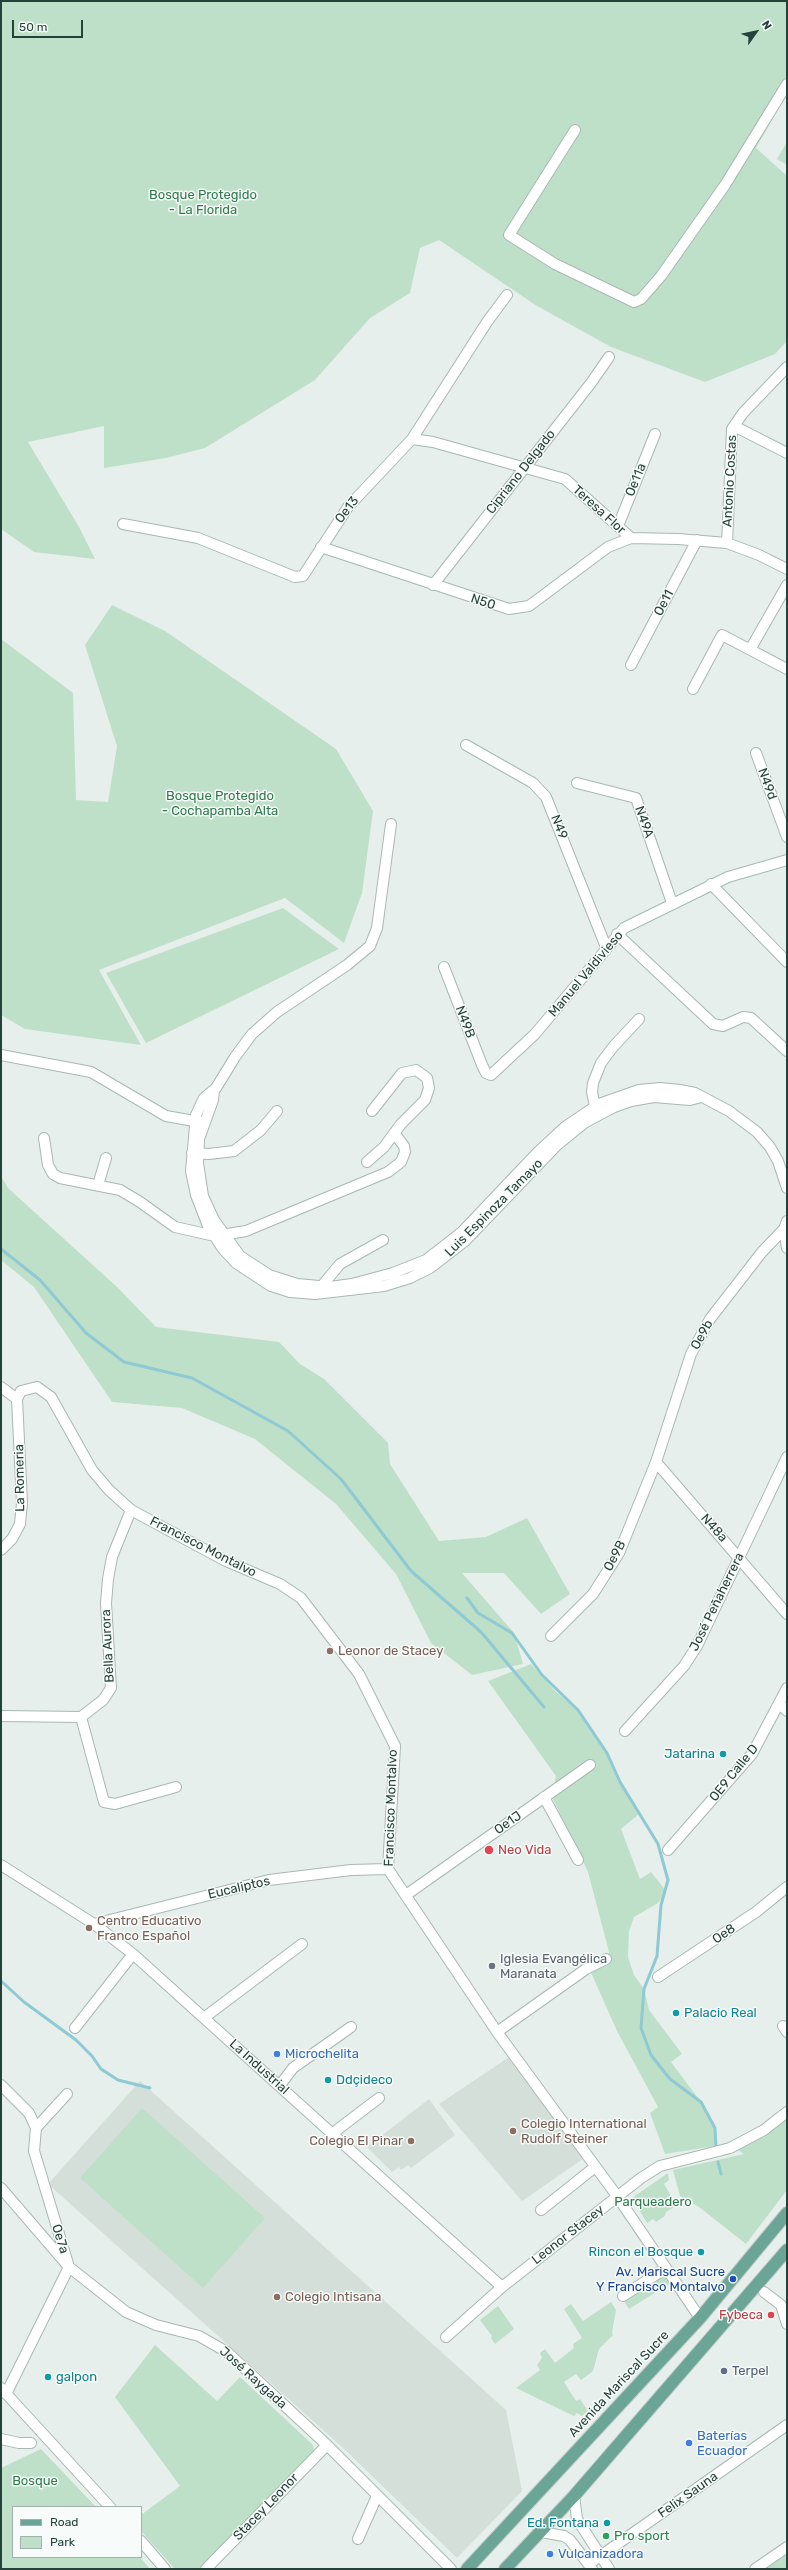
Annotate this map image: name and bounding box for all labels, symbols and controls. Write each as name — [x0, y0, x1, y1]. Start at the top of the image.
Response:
scale bar — [14, 12, 85, 38]
north arrow — [736, 12, 776, 52]
text: N — [759, 18, 774, 32]
text: 50 m — [19, 20, 47, 34]
park label: Bosque Protegido - La Florida — [149, 187, 257, 218]
street label: Cipriano Delgado — [483, 427, 559, 517]
street label: Antonio Costas — [720, 434, 740, 528]
street label: Oe11a — [622, 461, 650, 499]
street label: Teresa Flor — [569, 482, 629, 538]
street label: Oe13 — [332, 494, 362, 526]
street label: Oe11 — [651, 587, 677, 619]
street label: N50 — [469, 591, 497, 613]
street label: N49d — [754, 766, 780, 802]
park label: Bosque Protegido - Cochapamba Alta — [162, 788, 278, 819]
street label: N49A — [631, 804, 657, 840]
street label: N49 — [547, 813, 571, 841]
street label: Manuel Valdivieso — [545, 928, 627, 1020]
street label: N49B — [452, 1004, 478, 1040]
street label: Luis Espinoza Tamayo — [442, 1156, 546, 1260]
street label: Oe9b — [688, 1317, 716, 1353]
street label: La Romeria — [12, 1444, 28, 1512]
street label: N48a — [697, 1511, 731, 1545]
street label: Francisco Montalvo — [147, 1513, 259, 1581]
street label: Oe9B — [600, 1538, 630, 1574]
street label: José Peñaherrera — [686, 1550, 748, 1654]
street label: Bella Aurora — [98, 1609, 118, 1683]
place label: Leonor de Stacey — [338, 1643, 443, 1659]
marker: Leonor de Stacey — [325, 1646, 335, 1656]
street label: OE9 Calle D — [706, 1741, 762, 1805]
place label: Jatarina — [664, 1746, 715, 1762]
street label: Francisco Montalvo — [381, 1749, 401, 1867]
marker: Jatarina — [718, 1749, 728, 1759]
street label: Oe1J — [491, 1808, 525, 1838]
place label: Neo Vida — [498, 1842, 551, 1858]
marker: Neo Vida — [483, 1844, 495, 1856]
street label: Eucaliptos — [206, 1873, 272, 1903]
place label: Centro Educativo Franco Español — [97, 1913, 202, 1944]
street label: Oe8 — [710, 1921, 738, 1947]
marker: Centro Educativo Franco Español — [84, 1923, 94, 1933]
place label: Iglesia Evangélica Maranata — [500, 1951, 607, 1982]
marker: Iglesia Evangélica Maranata — [487, 1961, 497, 1971]
place label: Palacio Real — [684, 2005, 757, 2021]
marker: Palacio Real — [671, 2008, 681, 2018]
street label: La Industrial — [226, 2036, 292, 2098]
place label: Microchelita — [285, 2046, 359, 2062]
marker: Microchelita — [272, 2049, 282, 2059]
place label: Ddçideco — [336, 2072, 393, 2088]
marker: Ddçideco — [323, 2075, 333, 2085]
place label: Colegio International Rudolf Steiner — [521, 2116, 647, 2147]
marker: Colegio International Rudolf Steiner — [508, 2126, 518, 2136]
place label: Colegio El Pinar — [309, 2133, 403, 2149]
marker: Colegio El Pinar — [406, 2136, 416, 2146]
park label: Parqueadero — [614, 2194, 692, 2210]
street label: Leonor Stacey — [529, 2202, 607, 2268]
street label: Oe7a — [48, 2222, 72, 2256]
place label: Rincon el Bosque — [589, 2244, 693, 2260]
marker: Rincon el Bosque — [696, 2247, 706, 2257]
place label: Av. Mariscal Sucre Y Francisco Montalvo — [596, 2264, 725, 2295]
marker: Av. Mariscal Sucre Y Francisco Montalvo — [728, 2274, 738, 2284]
place label: Colegio Intisana — [285, 2289, 382, 2305]
marker: Colegio Intisana — [272, 2292, 282, 2302]
place label: Fybeca — [719, 2307, 763, 2323]
marker: Fybeca — [766, 2310, 776, 2320]
street label: Avenida Mariscal Sucre — [566, 2328, 672, 2440]
street label: José Raygada — [216, 2344, 290, 2412]
place label: Terpel — [732, 2363, 769, 2379]
marker: Terpel — [719, 2366, 729, 2376]
place label: galpon — [56, 2369, 97, 2385]
marker: galpon — [43, 2372, 53, 2382]
place label: Baterías Ecuador — [697, 2428, 747, 2459]
marker: Baterías Ecuador — [684, 2438, 694, 2448]
street label: Felix Sauna — [655, 2469, 721, 2521]
street label: Stacey Leonor — [230, 2470, 302, 2544]
park label: Bosque — [12, 2473, 58, 2489]
legend — [12, 2506, 142, 2558]
text: Road — [50, 2515, 78, 2529]
place label: Ed. Fontana — [527, 2515, 599, 2531]
marker: Ed. Fontana — [602, 2518, 612, 2528]
place label: Pro sport — [614, 2528, 670, 2544]
marker: Pro sport — [601, 2531, 611, 2541]
text: Park — [50, 2535, 75, 2549]
place label: Vulcanizadora — [558, 2546, 643, 2562]
marker: Vulcanizadora — [545, 2549, 555, 2559]

